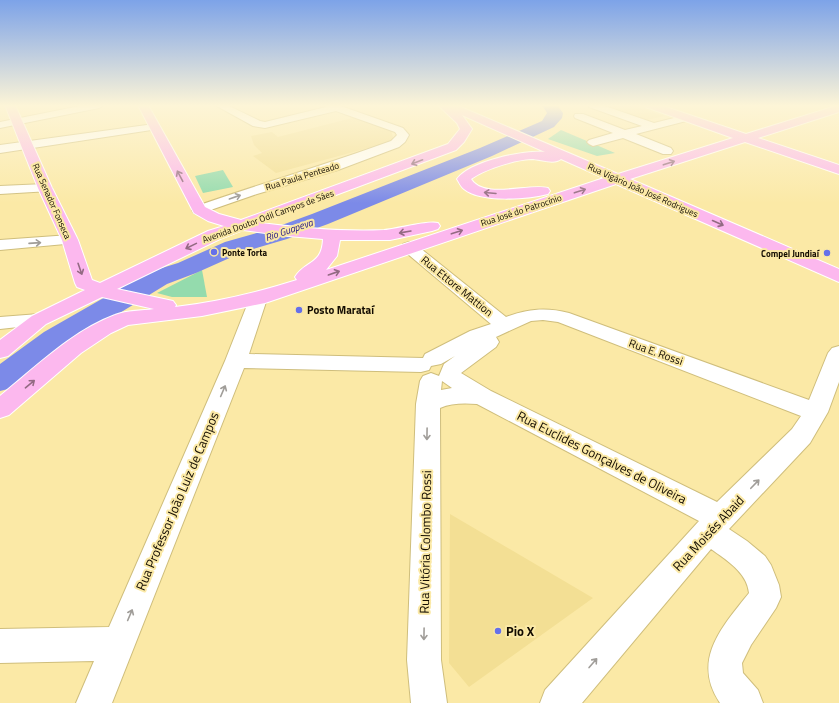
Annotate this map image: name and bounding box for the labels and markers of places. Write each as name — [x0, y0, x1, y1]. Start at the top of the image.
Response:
place label: Ponte Torta — [222, 246, 267, 259]
marker: Ponte Torta — [209, 247, 219, 257]
place label: Compel Jundiaí — [761, 247, 820, 260]
marker: Compel Jundiaí — [822, 248, 832, 258]
place label: Posto Marataí — [307, 302, 375, 318]
marker: Posto Marataí — [294, 305, 304, 315]
place label: Pio X — [506, 621, 535, 641]
marker: Pio X — [493, 626, 503, 636]

